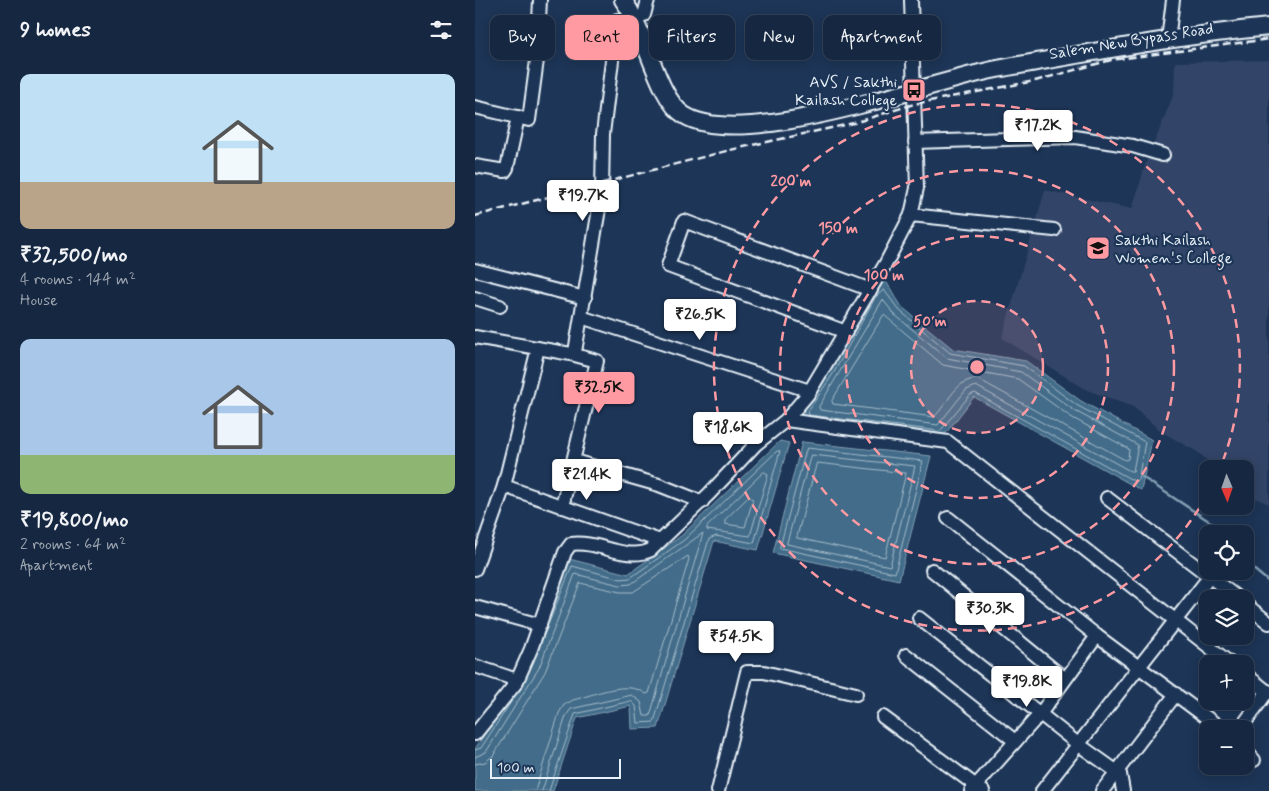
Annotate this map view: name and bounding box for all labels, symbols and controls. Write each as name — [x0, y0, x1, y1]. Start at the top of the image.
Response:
chip: Buy — [490, 15, 555, 60]
chip: Rent — [565, 15, 639, 60]
chip: Filters — [649, 15, 735, 60]
chip: New — [745, 15, 813, 60]
chip: Apartment — [823, 15, 941, 60]
text: 9 homes — [20, 16, 91, 44]
icon: filters — [427, 16, 455, 44]
street label: Salem New Bypass Road — [1048, 18, 1215, 65]
place label: AVS / Sakthi Kailash College — [795, 72, 897, 111]
bus stop icon: AVS / Sakthi Kailash College — [901, 77, 927, 103]
icon: home — [193, 107, 283, 197]
pin: ₹17.2K — [997, 110, 1079, 152]
text: ₹17.2K — [1015, 115, 1061, 136]
text: 200 m — [771, 172, 812, 192]
pin: ₹19.7K — [542, 180, 624, 222]
text: ₹19.7K — [558, 185, 608, 206]
text: 150 m — [818, 219, 858, 239]
place label: Sakthi Kailash Women's College — [1115, 230, 1233, 270]
school or university icon: Sakthi Kailash Women's College — [1085, 235, 1111, 261]
text: ₹32,500/mo — [20, 241, 127, 269]
text: 100 m — [864, 266, 904, 286]
text: 4 rooms · 144 m² — [20, 269, 136, 290]
text: House — [20, 290, 58, 311]
pin: ₹26.5K — [659, 298, 741, 341]
text: ₹26.5K — [675, 304, 725, 325]
text: 50 m — [913, 312, 947, 332]
centre of rings — [968, 358, 986, 376]
icon: home — [193, 372, 283, 462]
pin: ₹32.5K — [558, 372, 640, 414]
text: ₹32.5K — [574, 377, 624, 398]
pin: ₹18.6K — [687, 412, 769, 454]
text: ₹18.6K — [704, 417, 752, 438]
pin: ₹21.4K — [546, 458, 628, 501]
north arrow — [1199, 460, 1254, 515]
map controls — [1199, 460, 1254, 775]
text: ₹21.4K — [563, 464, 611, 485]
text: ₹19,800/mo — [20, 506, 128, 534]
button: locate — [1199, 525, 1254, 580]
text: 2 rooms · 64 m² — [20, 534, 126, 555]
text: Apartment — [20, 555, 93, 576]
button: layers — [1199, 590, 1254, 645]
pin: ₹30.3K — [949, 592, 1031, 635]
text: ₹30.3K — [966, 598, 1014, 619]
pin: ₹54.5K — [695, 620, 777, 663]
text: ₹54.5K — [710, 626, 762, 647]
button: + — [1199, 655, 1254, 710]
pin: ₹19.8K — [986, 666, 1068, 708]
text: ₹19.8K — [1002, 671, 1052, 692]
button: − — [1199, 720, 1254, 775]
scale bar — [490, 756, 621, 779]
text: 100 m — [497, 759, 535, 777]

